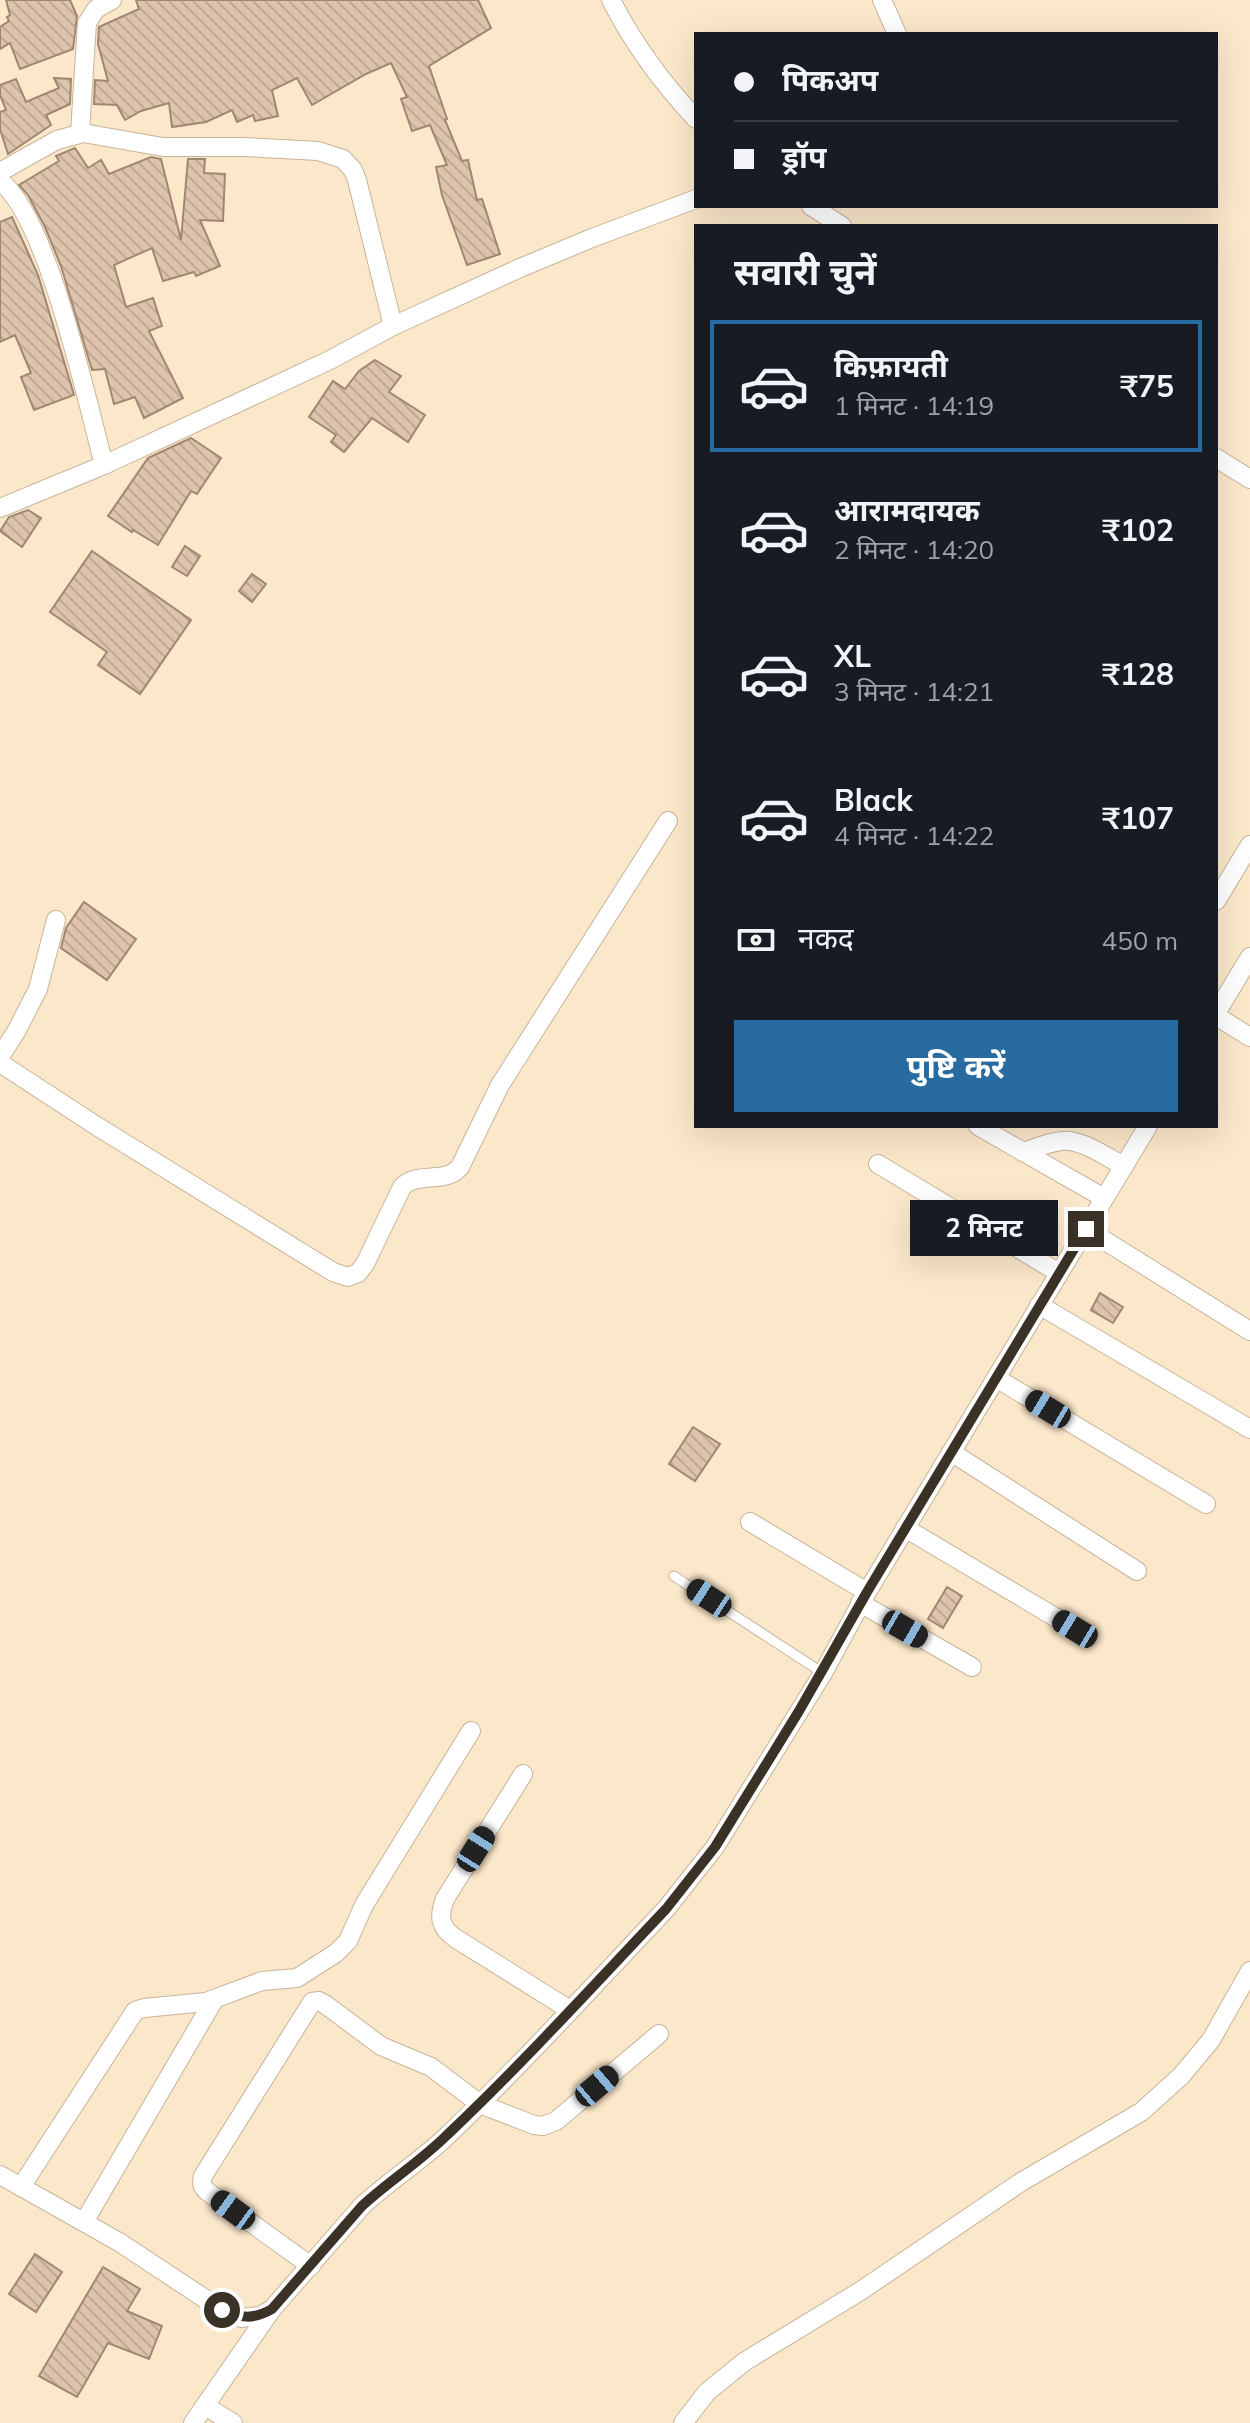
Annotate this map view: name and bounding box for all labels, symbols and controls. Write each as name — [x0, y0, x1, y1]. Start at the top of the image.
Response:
text: पिकअप — [782, 61, 878, 99]
text: ड्रॉप — [782, 138, 826, 176]
text: सवारी चुनें — [734, 249, 876, 294]
text: किफ़ायती — [834, 347, 948, 385]
icon: car — [738, 350, 810, 422]
text: ₹75 — [1120, 367, 1174, 405]
text: 1 मिनट · 14:19 — [834, 389, 994, 422]
text: आरामदायक — [834, 491, 980, 529]
icon: car — [738, 494, 810, 566]
text: ₹102 — [1102, 511, 1174, 549]
text: 2 मिनट · 14:20 — [834, 533, 994, 566]
text: XL — [834, 637, 871, 675]
icon: car — [738, 638, 810, 710]
text: ₹128 — [1102, 655, 1174, 693]
text: 3 मिनट · 14:21 — [834, 675, 994, 708]
text: Black — [834, 781, 913, 819]
icon: car — [738, 782, 810, 854]
text: ₹107 — [1102, 799, 1174, 837]
text: 4 मिनट · 14:22 — [834, 819, 994, 852]
icon: cash — [734, 918, 778, 962]
text: नकद — [798, 919, 854, 957]
text: 450 m — [1102, 924, 1178, 957]
button: पुष्टि करें — [734, 1020, 1178, 1112]
callout: 2 मिनट — [910, 1201, 1058, 1257]
text: 2 मिनट — [945, 1211, 1023, 1244]
route end — [1068, 1211, 1104, 1247]
car — [1021, 1386, 1075, 1432]
car — [682, 1575, 736, 1621]
car — [1048, 1606, 1102, 1652]
car — [878, 1607, 932, 1651]
car — [453, 1822, 499, 1876]
car — [571, 2061, 623, 2111]
car — [207, 2186, 259, 2234]
route start — [204, 2292, 240, 2328]

